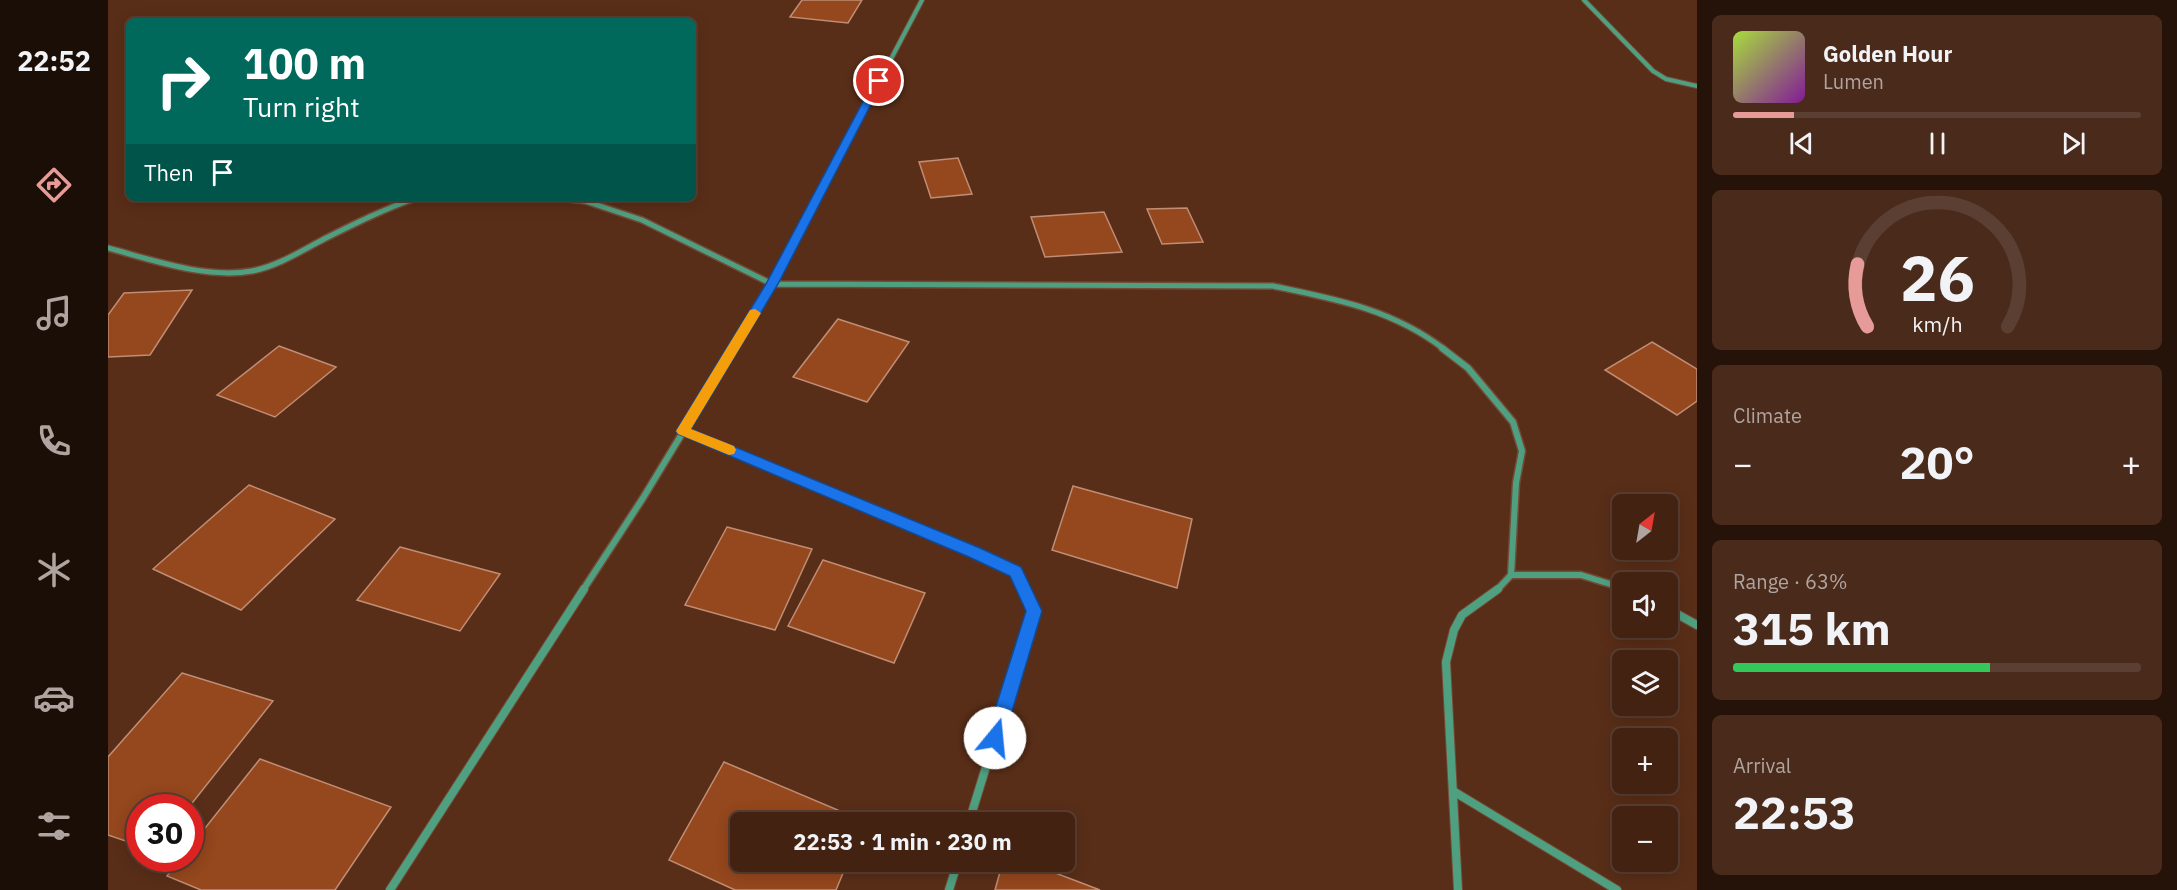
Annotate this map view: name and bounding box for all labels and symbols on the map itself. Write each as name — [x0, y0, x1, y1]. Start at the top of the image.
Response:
pin — [853, 55, 904, 106]
north arrow — [1612, 494, 1678, 560]
position arrow — [963, 706, 1027, 770]
speed limit sign: 30 — [126, 794, 204, 872]

